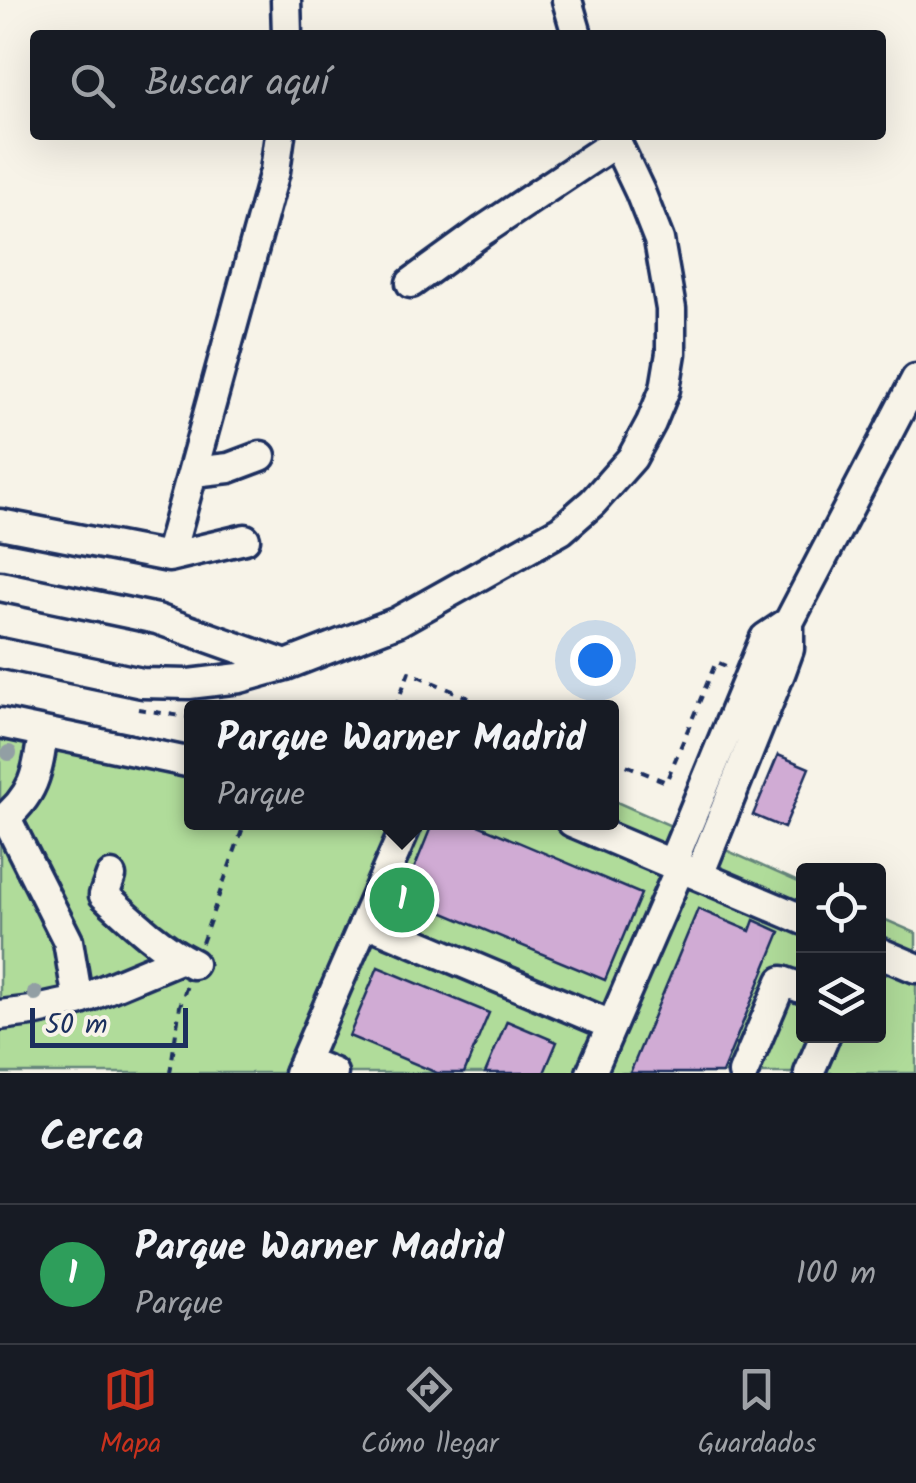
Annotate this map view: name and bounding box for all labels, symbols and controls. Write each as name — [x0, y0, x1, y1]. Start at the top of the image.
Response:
search box — [30, 30, 886, 140]
text: Buscar aquí — [145, 55, 329, 115]
icon: search — [65, 58, 120, 113]
your location — [570, 635, 621, 686]
popup — [184, 700, 619, 830]
text: Parque Warner Madrid — [217, 710, 586, 770]
text: Parque — [217, 770, 305, 821]
pin: 1 — [370, 862, 434, 938]
map controls — [796, 863, 886, 1043]
button: locate — [796, 863, 886, 953]
button: layers — [796, 953, 886, 1043]
scale bar — [30, 1003, 188, 1048]
text: 50 m — [45, 1003, 108, 1048]
text: Cerca — [40, 1105, 144, 1172]
text: Parque Warner Madrid — [135, 1219, 504, 1279]
text: 1 — [68, 1249, 77, 1300]
text: 100 m — [796, 1249, 876, 1300]
text: Parque — [135, 1279, 223, 1330]
tab: Mapa — [100, 1362, 161, 1467]
tab: Cómo llegar — [361, 1362, 498, 1467]
tab: Guardados — [698, 1362, 816, 1467]

